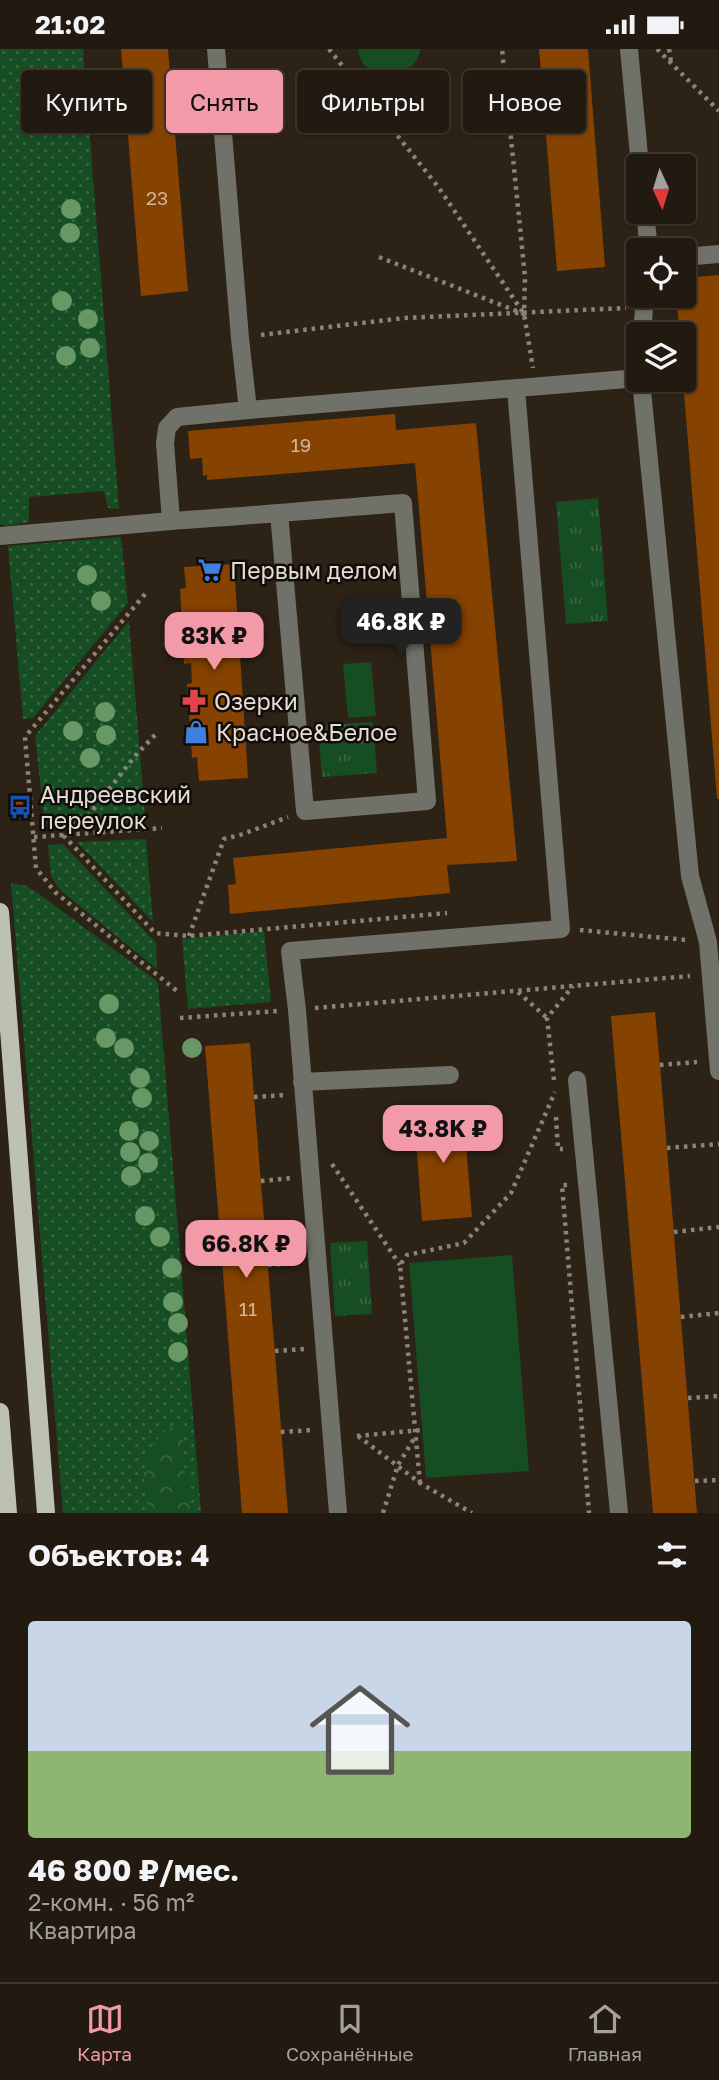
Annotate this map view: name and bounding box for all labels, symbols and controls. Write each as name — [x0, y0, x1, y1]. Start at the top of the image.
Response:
text: 21:02 — [35, 9, 105, 40]
chip: Купить — [21, 70, 152, 133]
chip: Снять — [166, 70, 283, 133]
chip: Фильтры — [297, 70, 449, 133]
chip: Новое — [463, 70, 586, 133]
north arrow — [626, 154, 696, 224]
map controls — [626, 154, 696, 392]
house number: 23 — [146, 186, 168, 209]
button: locate — [626, 238, 696, 308]
button: layers — [626, 322, 696, 392]
house number: 19 — [291, 433, 311, 456]
supermarket icon: Первым делом — [196, 556, 224, 584]
place label: Первым делом — [230, 556, 398, 584]
pin: 46.8K ₽ — [336, 599, 466, 658]
text: 46.8K ₽ — [356, 607, 446, 635]
pin: 83K ₽ — [165, 613, 263, 672]
text: 83K ₽ — [181, 621, 247, 649]
pharmacy icon: Озерки — [180, 687, 208, 715]
place label: Озерки — [214, 687, 298, 715]
shop icon: Красное&Белое — [182, 718, 210, 746]
place label: Красное&Белое — [216, 718, 397, 746]
place label: Андреевский переулок — [40, 780, 191, 834]
bus stop icon: Андреевский переулок — [6, 793, 34, 821]
pin: 43.8K ₽ — [378, 1105, 508, 1165]
text: 43.8K ₽ — [399, 1114, 487, 1142]
pin: 66.8K ₽ — [181, 1221, 311, 1280]
text: 66.8K ₽ — [201, 1229, 291, 1257]
house number: 11 — [239, 1297, 257, 1320]
icon: filters — [653, 1536, 691, 1574]
text: Объектов: 4 — [28, 1537, 210, 1573]
icon: home — [297, 1667, 423, 1793]
text: 46 800 ₽/мес. — [28, 1852, 239, 1888]
text: 2-комн. · 56 m² — [28, 1888, 194, 1916]
text: Квартира — [28, 1916, 136, 1944]
tab: Карта — [77, 2000, 132, 2065]
tab: Сохранённые — [286, 2000, 414, 2065]
tab: Главная — [568, 2000, 642, 2065]

